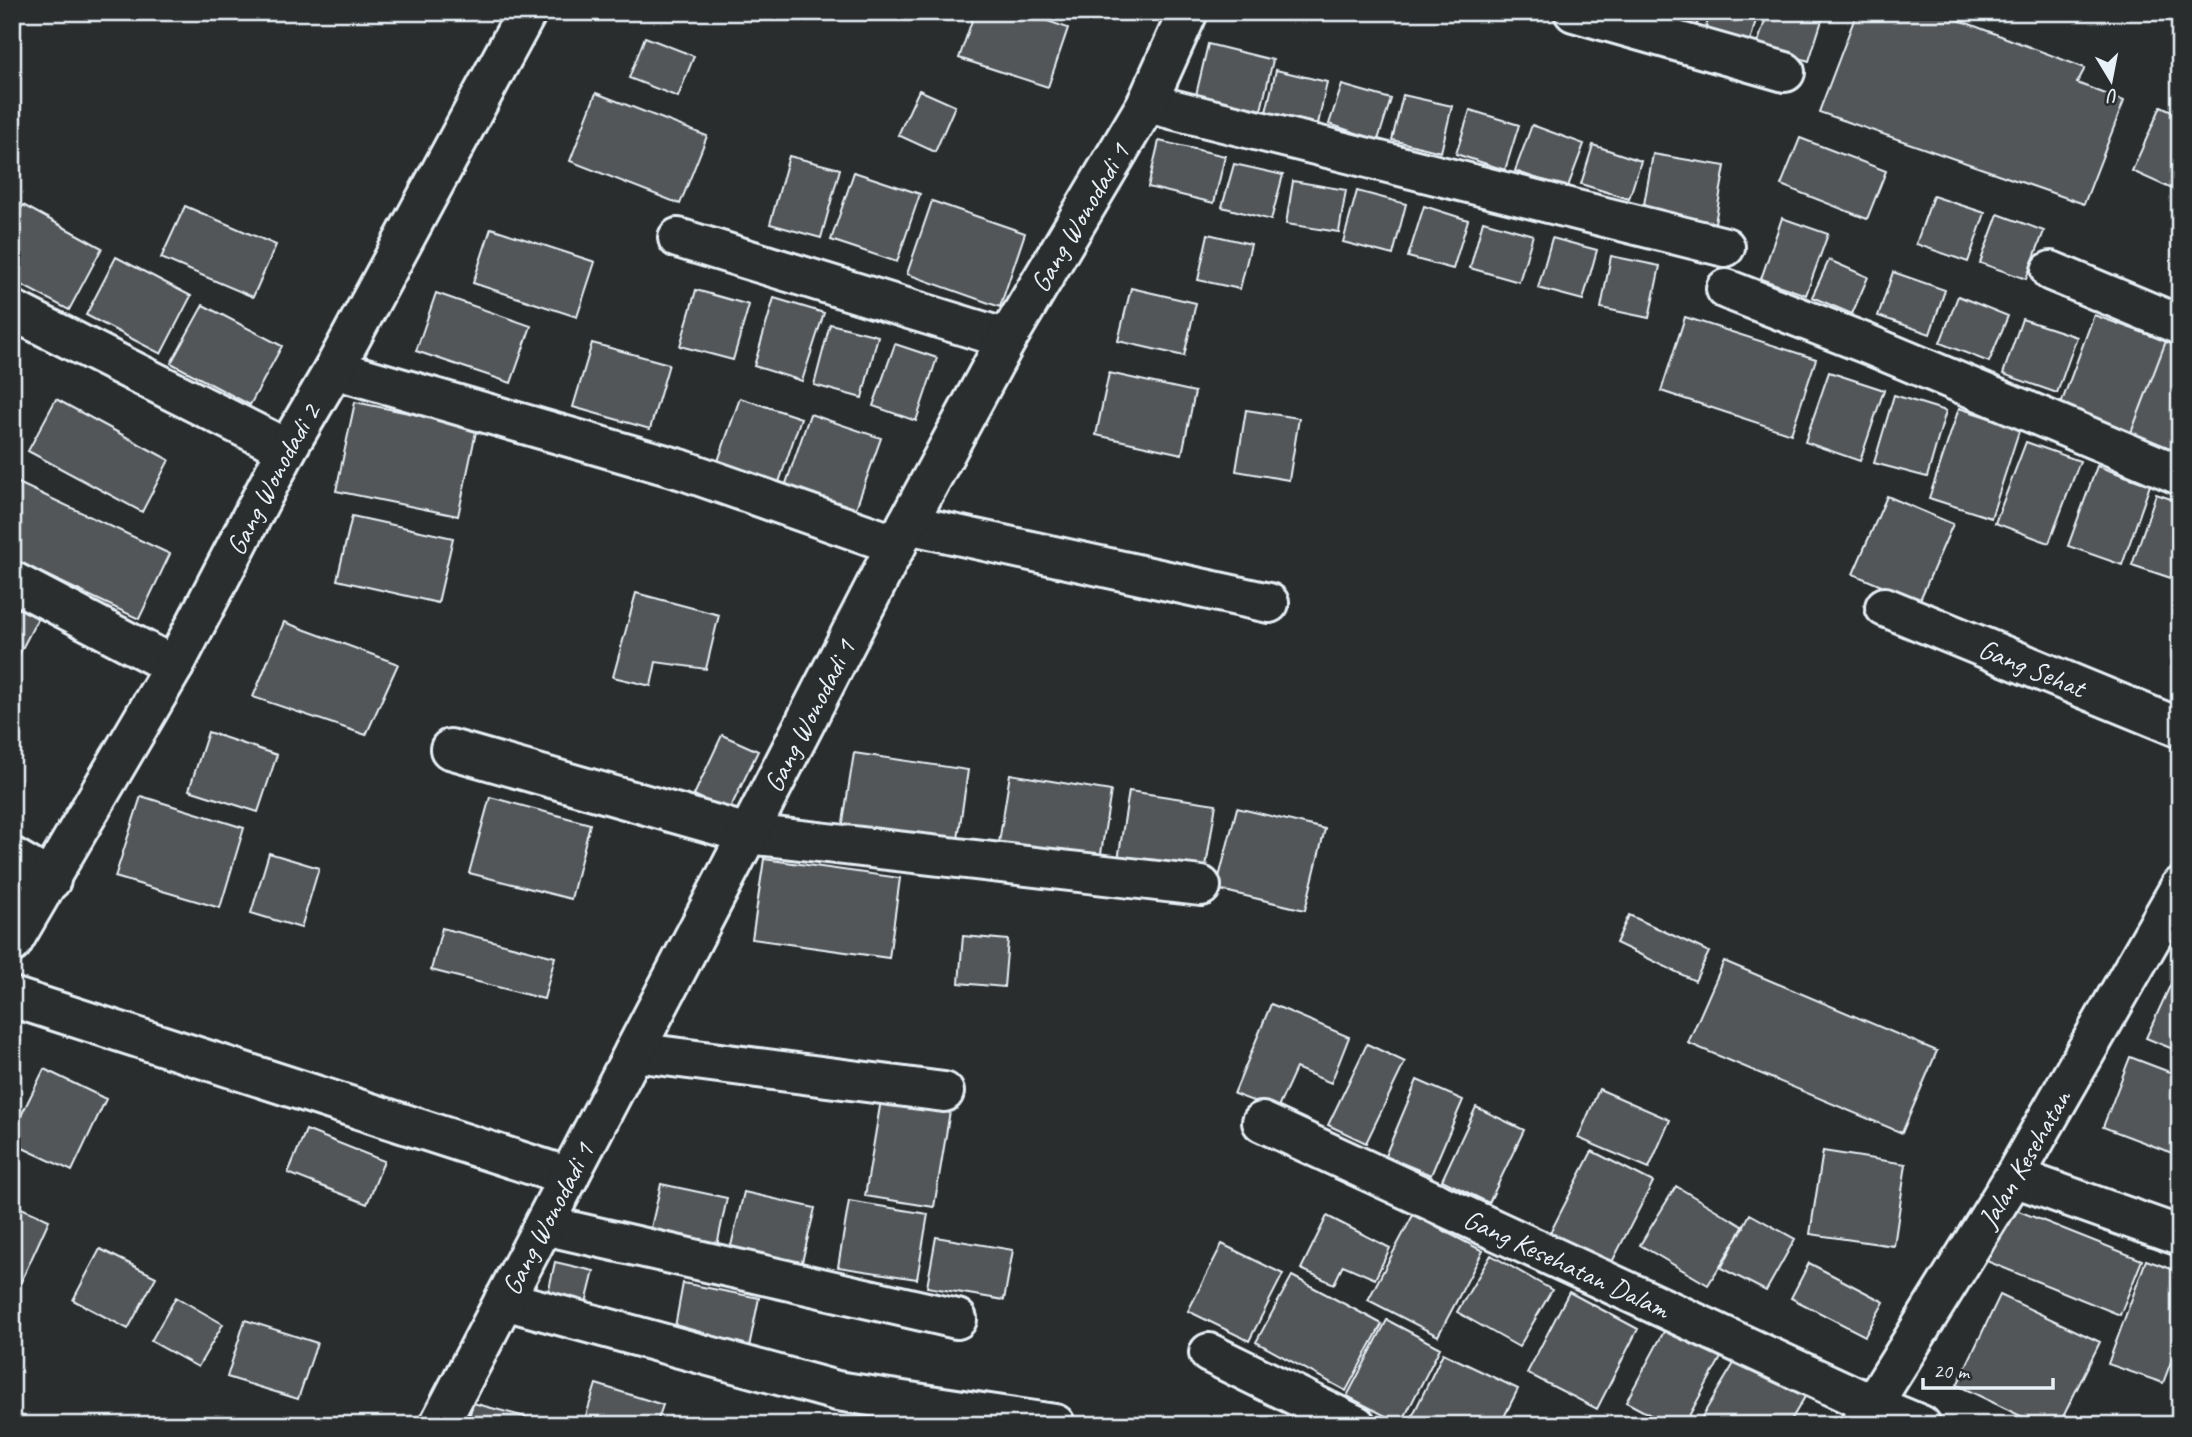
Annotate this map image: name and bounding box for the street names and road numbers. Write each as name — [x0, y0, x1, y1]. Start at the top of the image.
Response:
street label: Gang Wonodadi 1 — [1022, 136, 1137, 298]
street label: Gang Wonodadi 2 — [217, 395, 329, 561]
street label: Gang Sehat — [1974, 630, 2093, 706]
street label: Gang Wonodadi 1 — [755, 632, 863, 798]
street label: Jalan Kesehatan — [1968, 1082, 2079, 1236]
street label: Gang Wonodadi 1 — [493, 1135, 602, 1300]
street label: Gang Kesehatan Dalam — [1458, 1200, 1677, 1327]

